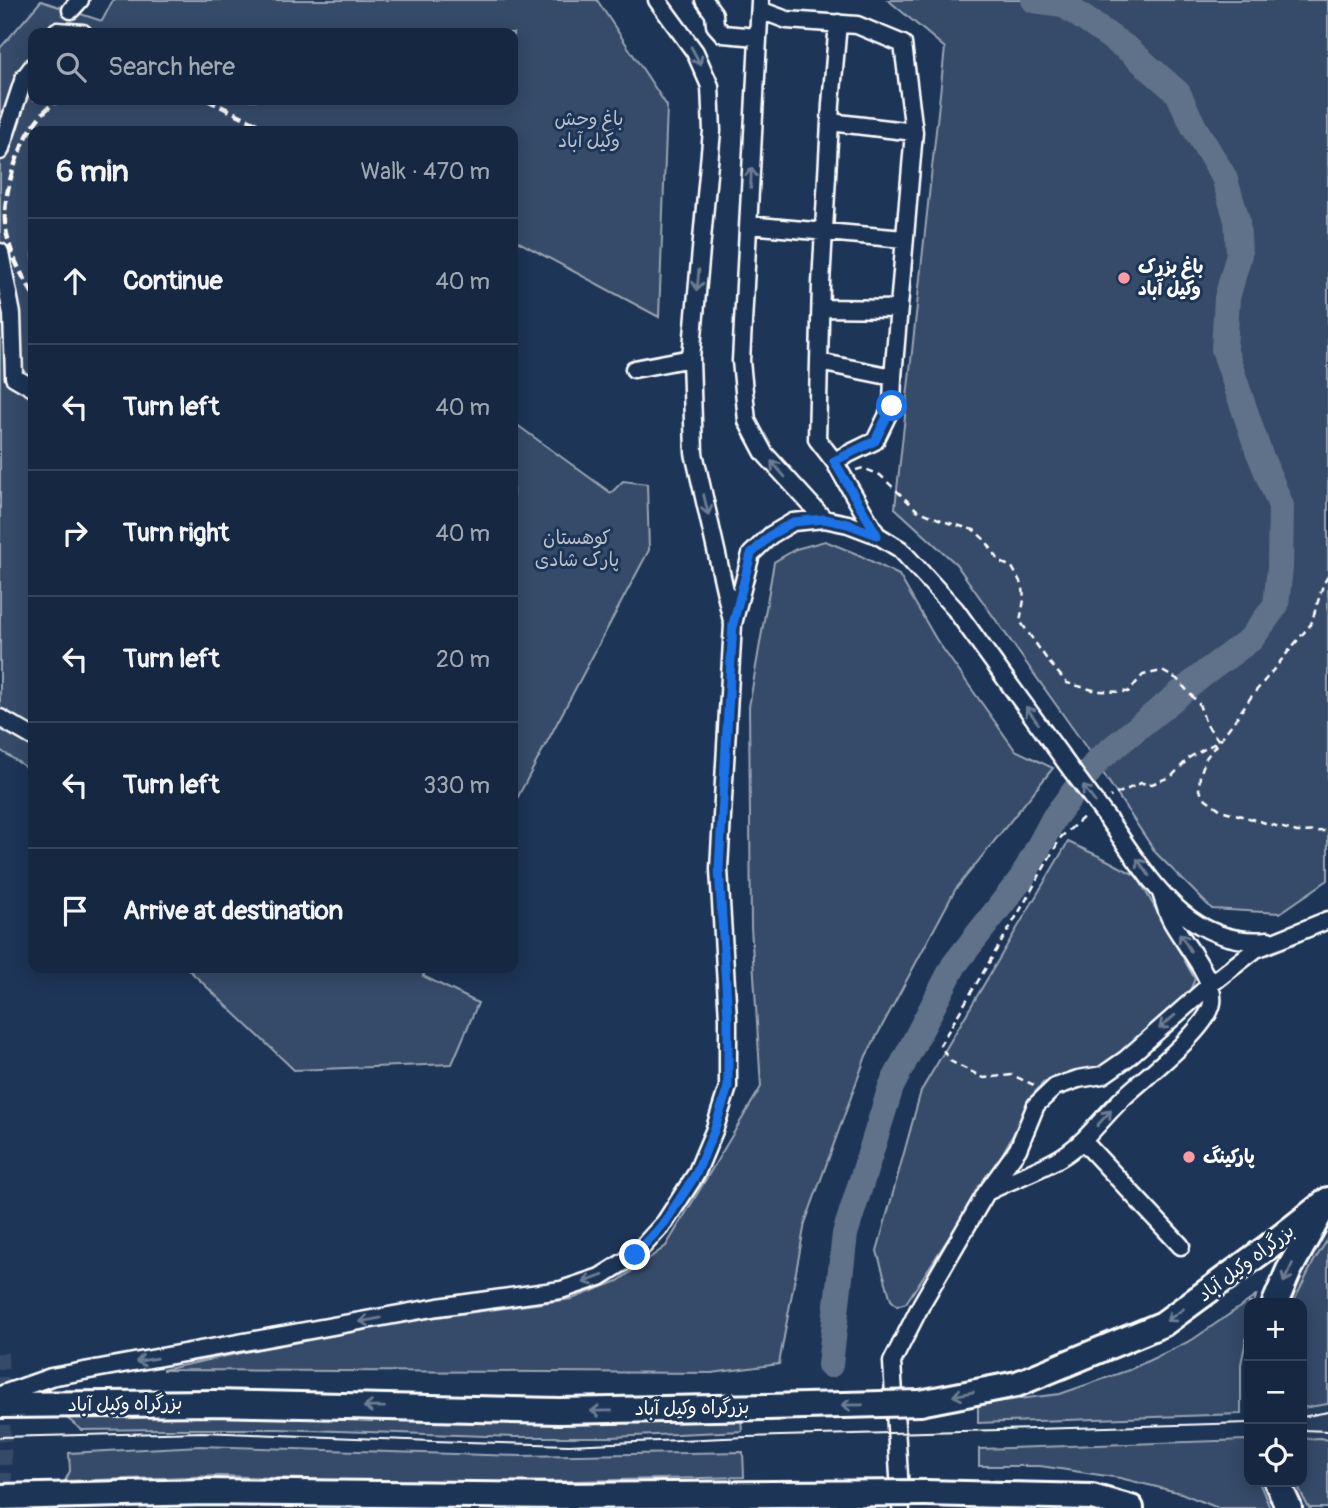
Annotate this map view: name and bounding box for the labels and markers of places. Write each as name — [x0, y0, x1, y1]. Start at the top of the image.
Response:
place label: باغ بزرک وکیل آباد — [1138, 255, 1204, 301]
marker: باغ بزرک وکیل آباد — [1116, 270, 1132, 286]
place label: پارکینگ — [1203, 1145, 1255, 1169]
marker: پارکینگ — [1181, 1149, 1197, 1165]

